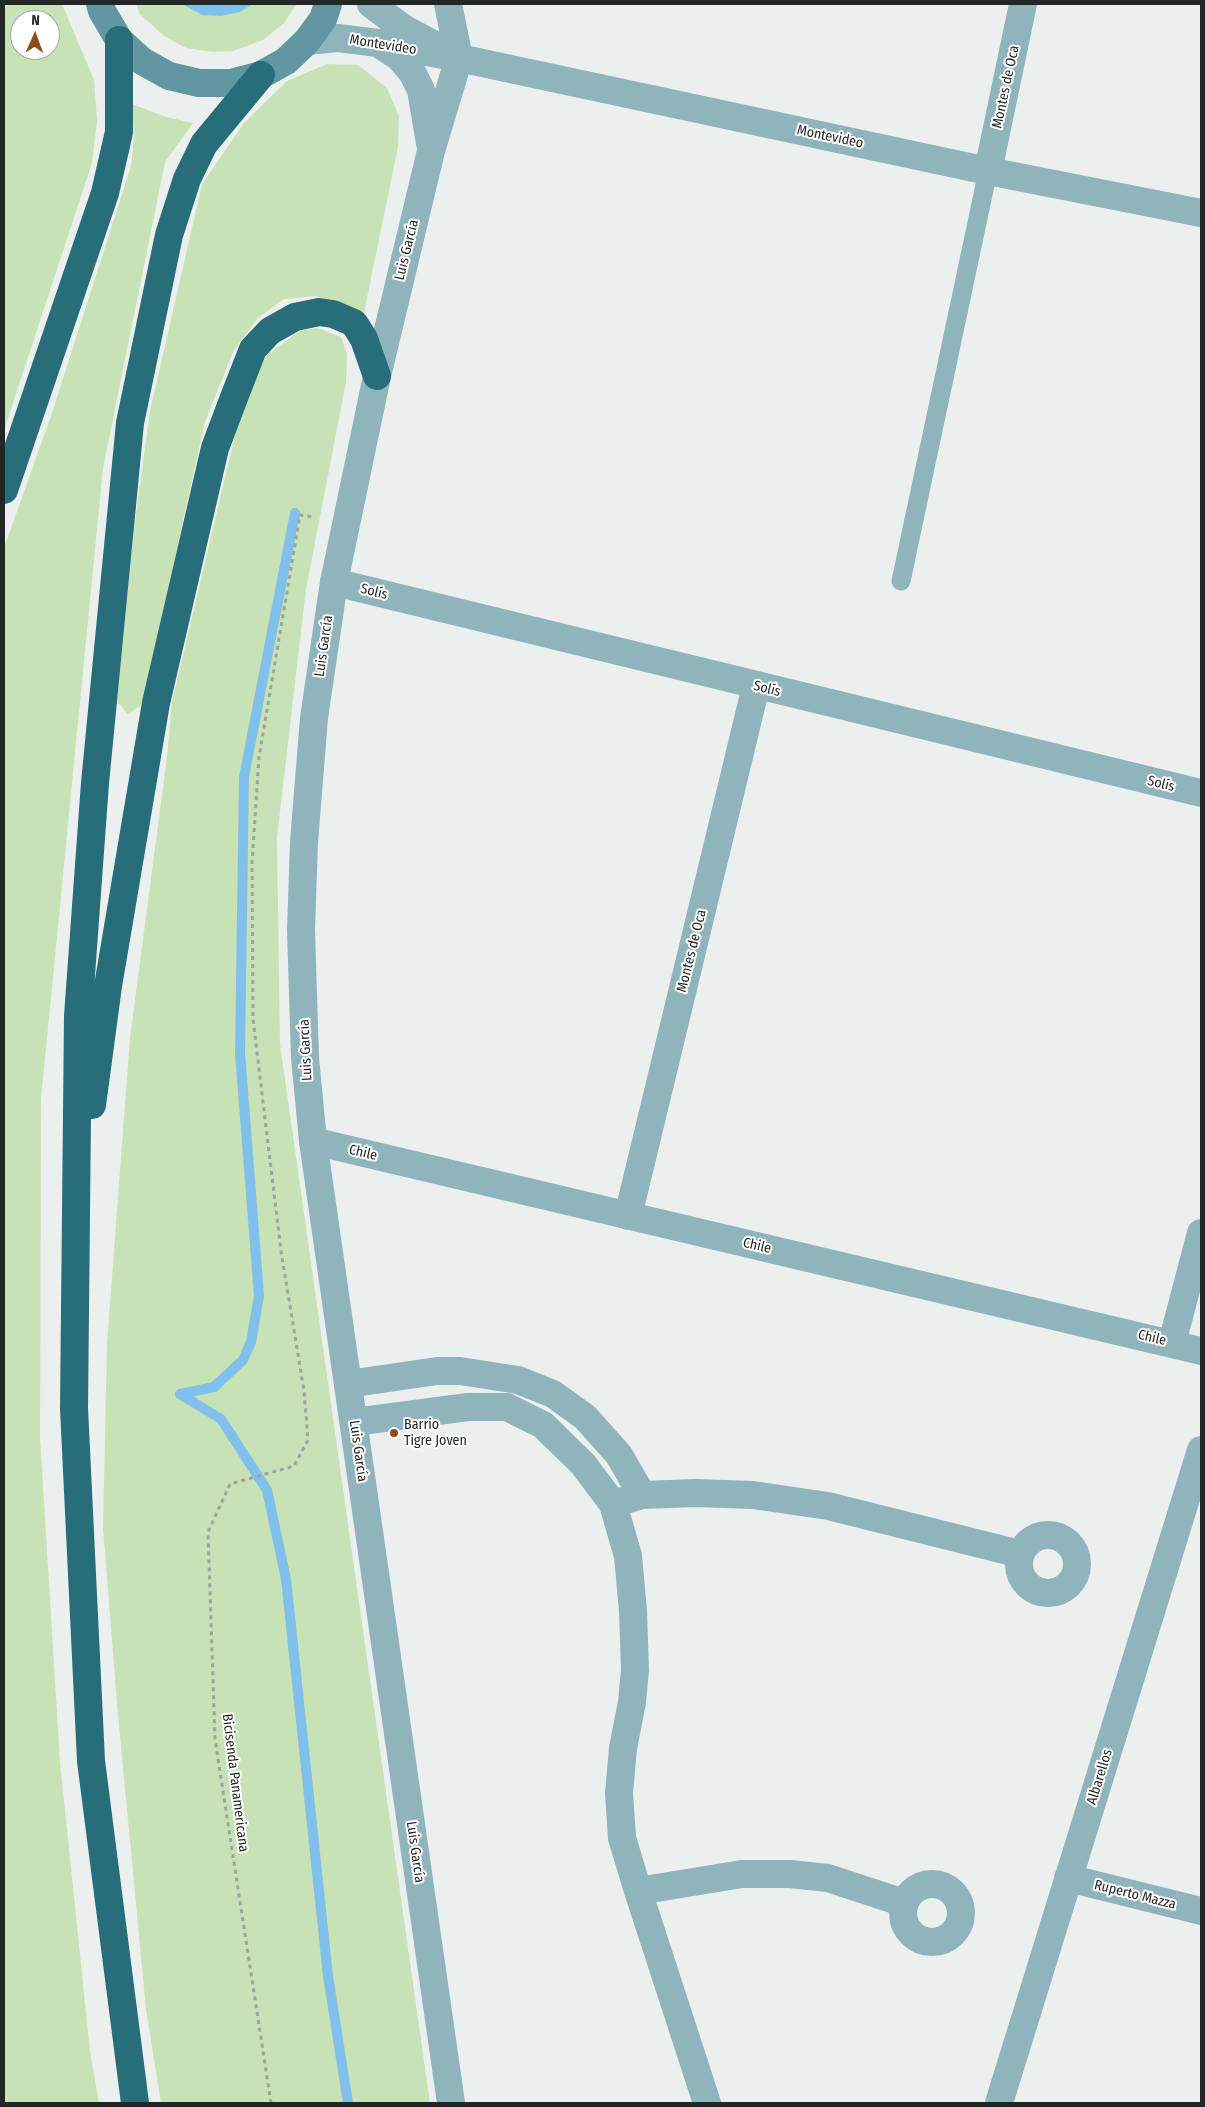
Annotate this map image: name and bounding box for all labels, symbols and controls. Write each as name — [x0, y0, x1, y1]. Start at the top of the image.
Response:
north arrow — [10, 10, 60, 60]
text: N — [31, 12, 40, 29]
street label: Montevideo — [348, 31, 418, 59]
street label: Montes de Oca — [989, 44, 1023, 130]
street label: Montevideo — [795, 122, 865, 152]
street label: Luis García — [391, 218, 423, 282]
street label: Solís — [359, 581, 389, 603]
street label: Luis García — [311, 614, 337, 678]
street label: Solís — [752, 678, 782, 700]
street label: Solís — [1146, 773, 1176, 795]
street label: Montes de Oca — [674, 908, 710, 994]
street label: Luis García — [296, 1019, 316, 1081]
street label: Chile — [347, 1142, 379, 1164]
street label: Chile — [741, 1235, 773, 1257]
street label: Chile — [1136, 1327, 1168, 1349]
place label: Barrio Tigre Joven — [404, 1417, 467, 1450]
street label: Luis García — [345, 1419, 371, 1483]
marker: Barrio Tigre Joven — [388, 1427, 400, 1439]
street label: Bicisenda Panamericana — [218, 1713, 252, 1853]
street label: Albarellos — [1084, 1747, 1116, 1807]
street label: Luis García — [402, 1820, 428, 1884]
street label: Ruperto Mazza — [1092, 1877, 1178, 1913]

